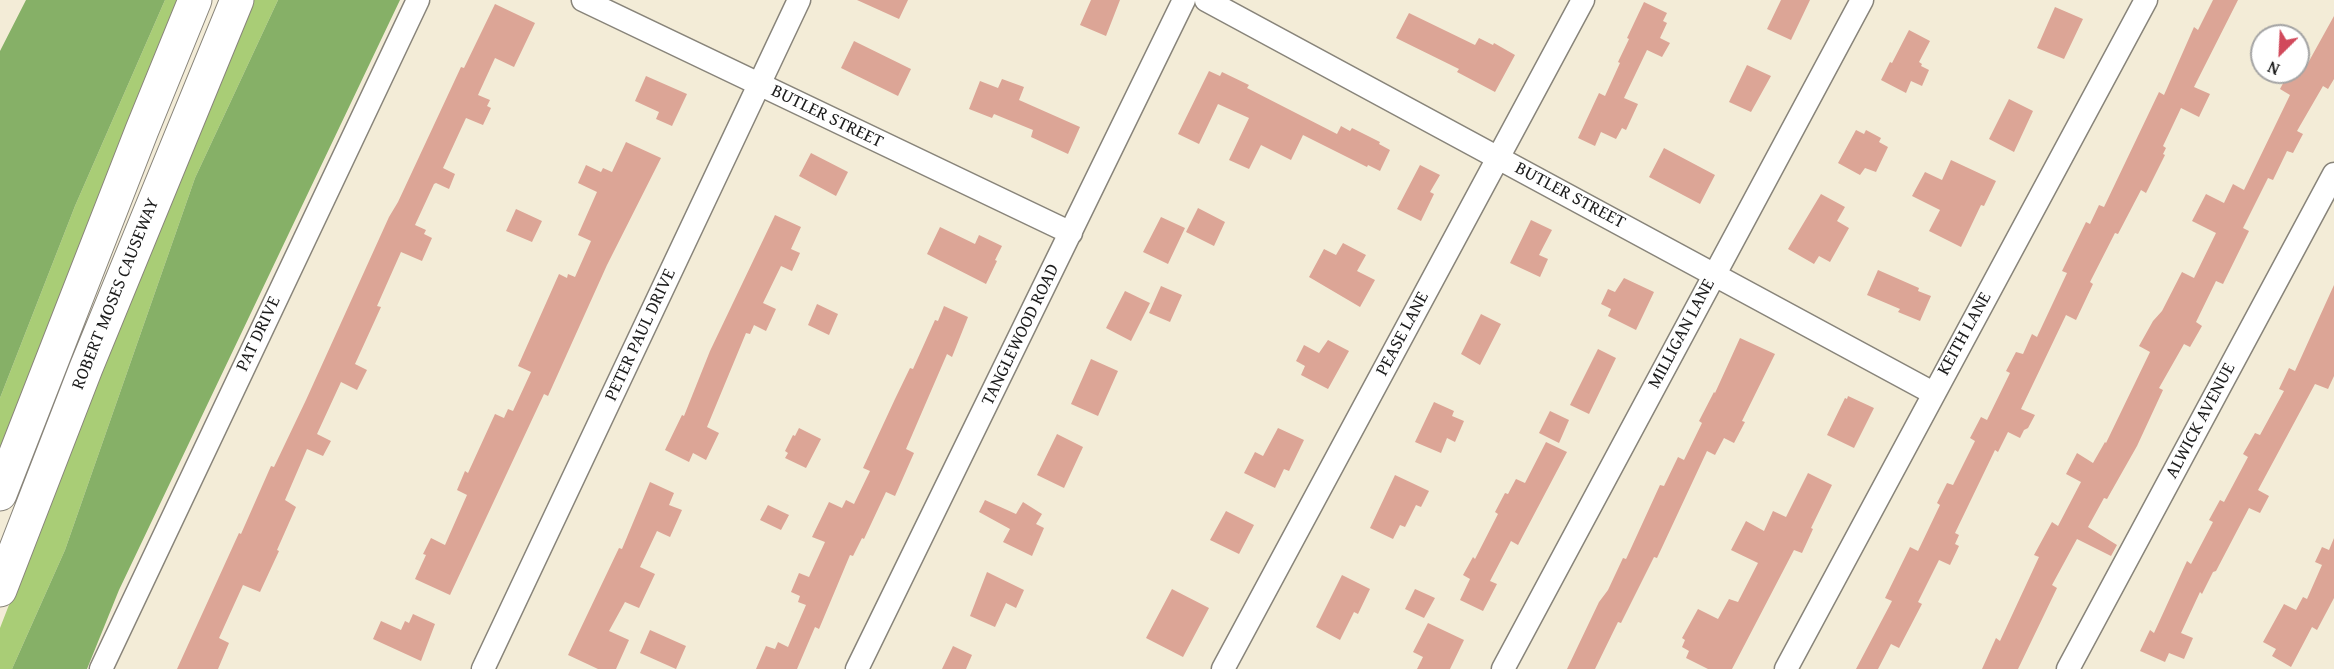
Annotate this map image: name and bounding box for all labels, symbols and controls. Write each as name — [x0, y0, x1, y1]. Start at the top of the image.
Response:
north arrow — [2250, 24, 2310, 84]
text: N — [2264, 55, 2283, 82]
street label: BUTLER STREET — [767, 81, 887, 153]
street label: BUTLER STREET — [1511, 158, 1629, 234]
street label: ROBERT MOSES CAUSEWAY — [68, 195, 164, 393]
street label: TANGLEWOOD ROAD — [977, 261, 1065, 409]
street label: PETER PAUL DRIVE — [601, 265, 681, 405]
street label: MILLIGAN LANE — [1644, 275, 1720, 393]
street label: PEASE LANE — [1372, 288, 1434, 380]
street label: KEITH LANE — [1933, 289, 1997, 379]
street label: PAT DRIVE — [232, 293, 286, 375]
street label: ALWICK AVENUE — [2162, 360, 2240, 482]

